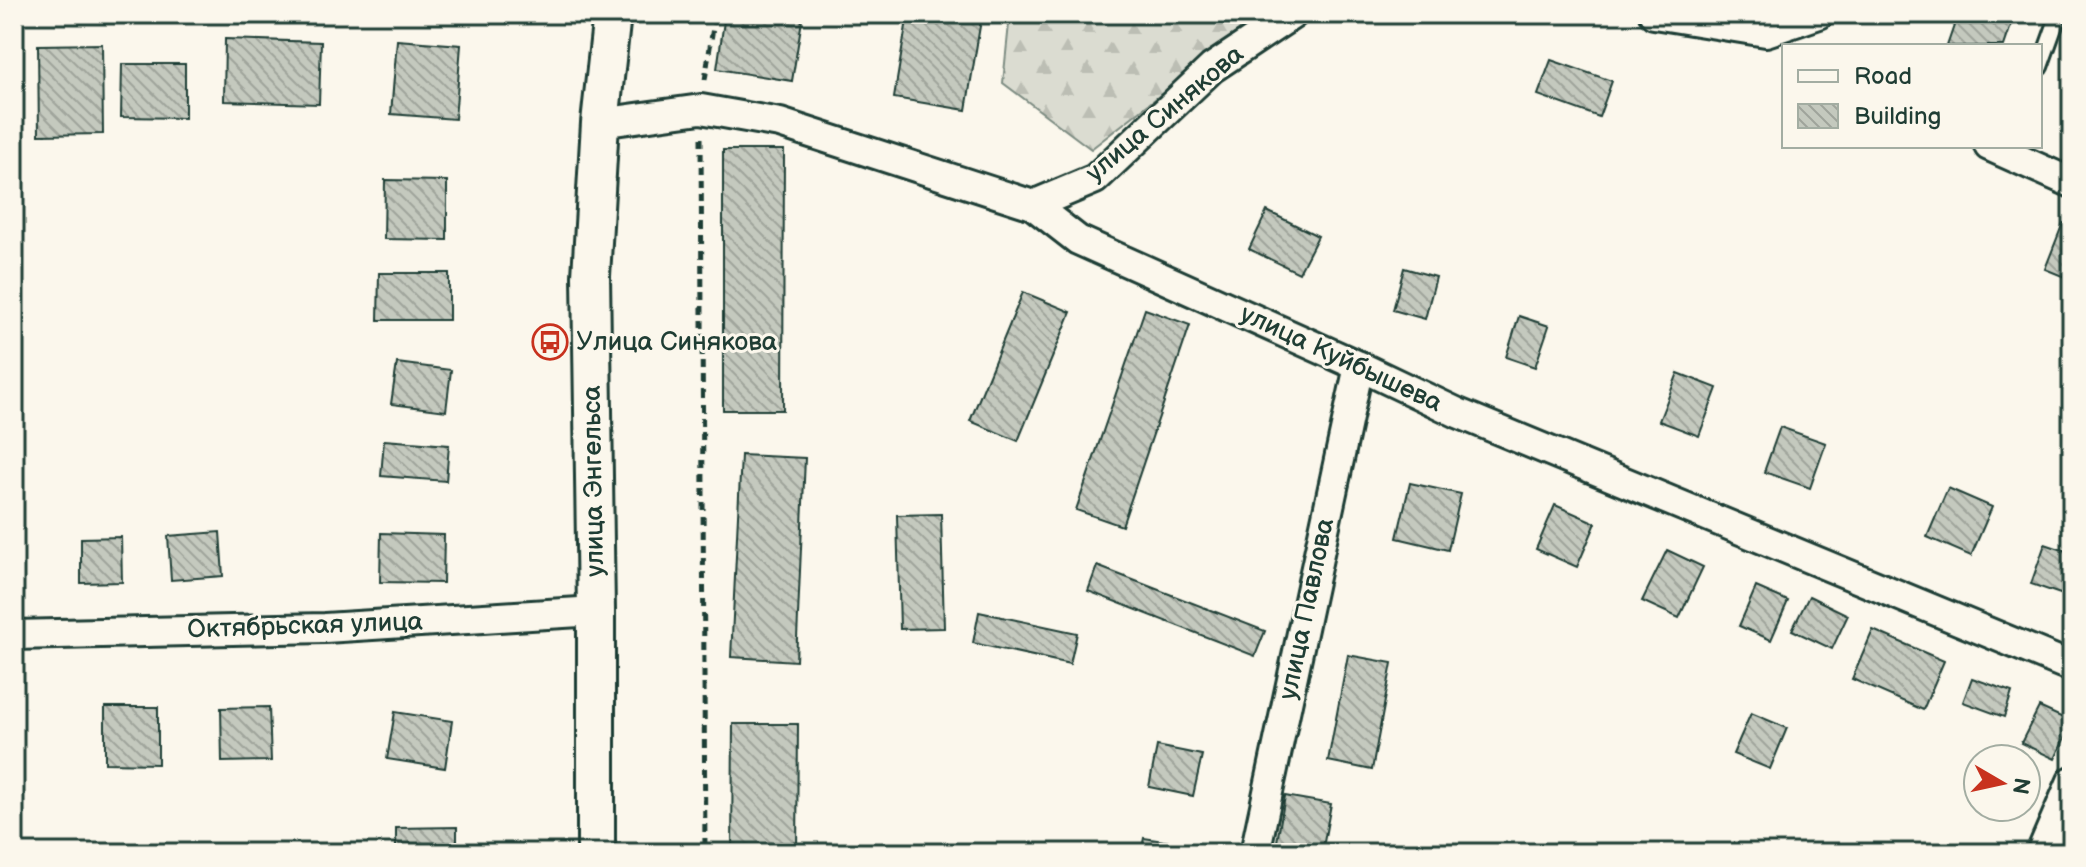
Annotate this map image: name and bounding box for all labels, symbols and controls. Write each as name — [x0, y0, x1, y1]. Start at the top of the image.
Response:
street label: улица Синякова — [1080, 39, 1250, 189]
legend — [1782, 44, 2042, 148]
text: Road — [1854, 62, 1912, 91]
text: Building — [1854, 102, 1941, 131]
street label: улица Куйбышева — [1235, 299, 1447, 419]
bus stop icon: Улица Синякова — [531, 323, 569, 361]
place label: Улица Синякова — [576, 327, 777, 358]
street label: улица Энгельса — [577, 385, 611, 577]
street label: улица Павлова — [1273, 515, 1341, 703]
street label: Октябрьская улица — [187, 606, 423, 646]
north arrow — [1962, 743, 2042, 823]
text: N — [2006, 776, 2035, 796]

